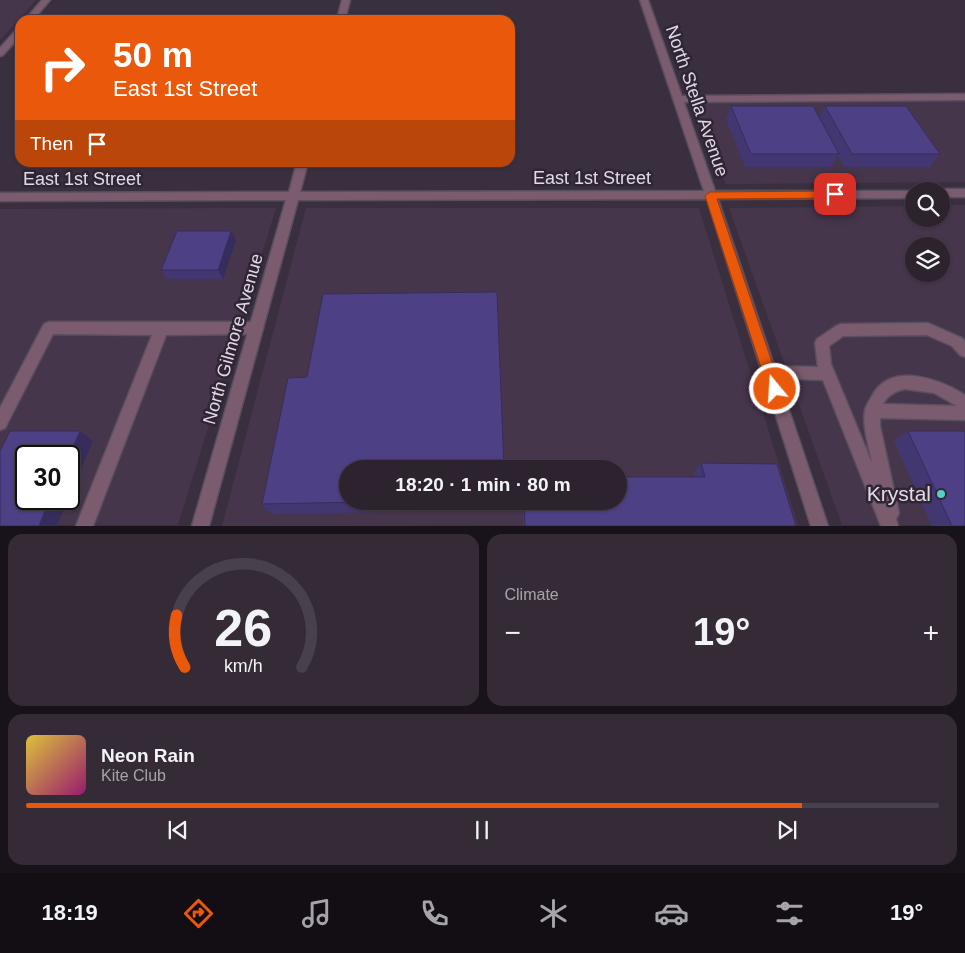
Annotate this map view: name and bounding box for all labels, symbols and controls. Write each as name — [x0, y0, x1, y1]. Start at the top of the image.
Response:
street label: North Stella Avenue — [662, 23, 732, 179]
icon: right — [30, 35, 95, 100]
text: 50 m — [113, 35, 193, 74]
text: East 1st Street — [113, 76, 257, 101]
icon: arrive — [83, 130, 111, 158]
text: Then — [30, 133, 73, 154]
street label: East 1st Street — [533, 168, 651, 188]
street label: East 1st Street — [23, 169, 141, 189]
pin — [814, 173, 856, 215]
icon: arrive — [821, 180, 849, 208]
map controls — [905, 182, 950, 282]
button: search — [905, 182, 950, 227]
button: layers — [905, 237, 950, 282]
street label: North Gilmore Avenue — [199, 251, 267, 427]
position arrow — [748, 362, 800, 414]
speed limit sign: 30 — [15, 445, 80, 510]
text: 18:20 · 1 min · 80 m — [395, 474, 571, 495]
place label: Krystal — [867, 482, 931, 505]
marker: Krystal — [935, 488, 947, 500]
text: Climate — [505, 586, 559, 603]
text: 26 — [214, 599, 272, 657]
text: 19° — [693, 611, 750, 653]
text: − — [505, 617, 521, 648]
text: + — [923, 617, 939, 648]
text: km/h — [224, 656, 263, 676]
text: Neon Rain — [101, 745, 195, 766]
text: Kite Club — [101, 767, 166, 784]
icon: previous — [164, 816, 192, 844]
icon: pause — [468, 816, 496, 844]
icon: next — [773, 816, 801, 844]
icon: directions — [181, 896, 216, 931]
icon: music — [299, 896, 334, 931]
icon: phone — [417, 896, 452, 931]
icon: climate — [536, 896, 571, 931]
icon: car — [654, 896, 689, 931]
icon: filters — [772, 896, 807, 931]
text: 18:19 — [42, 900, 98, 925]
text: 19° — [890, 900, 923, 925]

